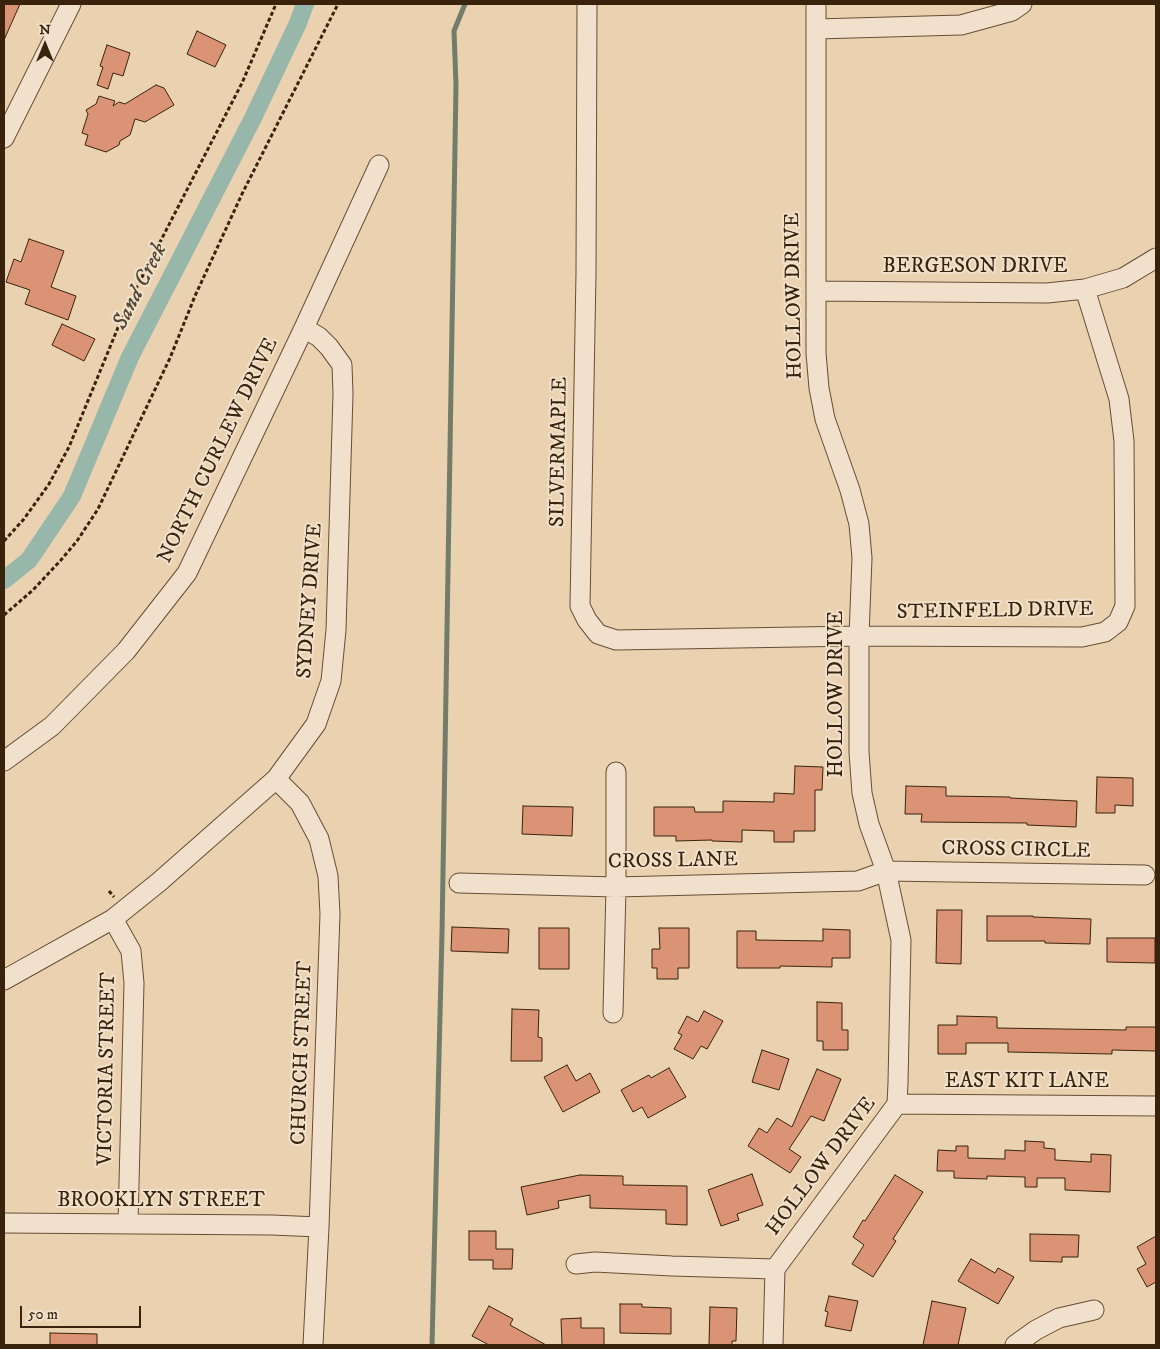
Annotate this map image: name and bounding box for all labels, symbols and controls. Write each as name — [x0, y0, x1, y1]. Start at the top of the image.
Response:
north arrow — [20, 20, 70, 70]
text: N — [39, 21, 51, 39]
street label: HOLLOW DRIVE — [781, 212, 809, 380]
water label: Sand Creek — [108, 239, 174, 335]
street label: BERGESON DRIVE — [882, 255, 1068, 281]
street label: NORTH CURLEW DRIVE — [153, 334, 285, 568]
street label: SILVERMAPLE — [546, 377, 574, 527]
street label: SYDNEY DRIVE — [293, 522, 329, 680]
street label: STEINFELD DRIVE — [896, 598, 1094, 626]
street label: HOLLOW DRIVE — [825, 611, 851, 777]
street label: CROSS CIRCLE — [941, 837, 1091, 865]
street label: CROSS LANE — [608, 848, 738, 876]
street label: CHURCH STREET — [287, 960, 319, 1146]
street label: VICTORIA STREET — [94, 972, 122, 1166]
street label: EAST KIT LANE — [945, 1070, 1109, 1096]
street label: HOLLOW DRIVE — [762, 1093, 882, 1241]
street label: BROOKLYN STREET — [57, 1189, 265, 1215]
scale bar — [22, 1296, 144, 1328]
text: 50 m — [28, 1305, 58, 1324]

